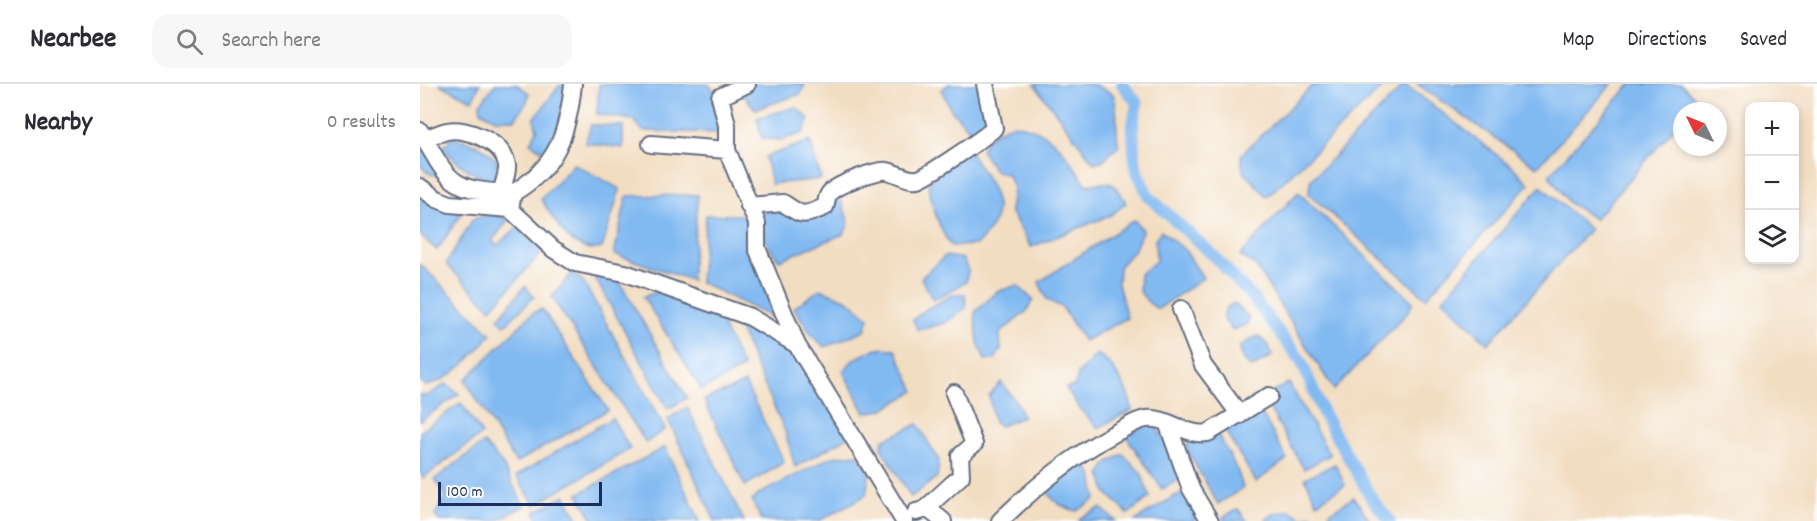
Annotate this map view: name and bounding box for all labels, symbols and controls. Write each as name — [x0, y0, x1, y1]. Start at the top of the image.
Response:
search box — [152, 14, 572, 68]
text: Nearbee — [30, 21, 116, 61]
icon: search — [173, 25, 206, 58]
text: Search here — [221, 26, 321, 57]
text: Map — [1563, 26, 1594, 56]
text: Directions — [1627, 26, 1707, 56]
text: Saved — [1740, 26, 1787, 56]
north arrow — [1673, 102, 1727, 156]
map controls — [1745, 102, 1799, 264]
button: + — [1745, 102, 1799, 156]
text: Nearby — [24, 105, 92, 142]
text: 0 results — [327, 109, 396, 137]
button: − — [1745, 156, 1799, 210]
button: layers — [1745, 210, 1799, 264]
scale bar — [438, 479, 602, 506]
text: 100 m — [447, 481, 483, 504]

